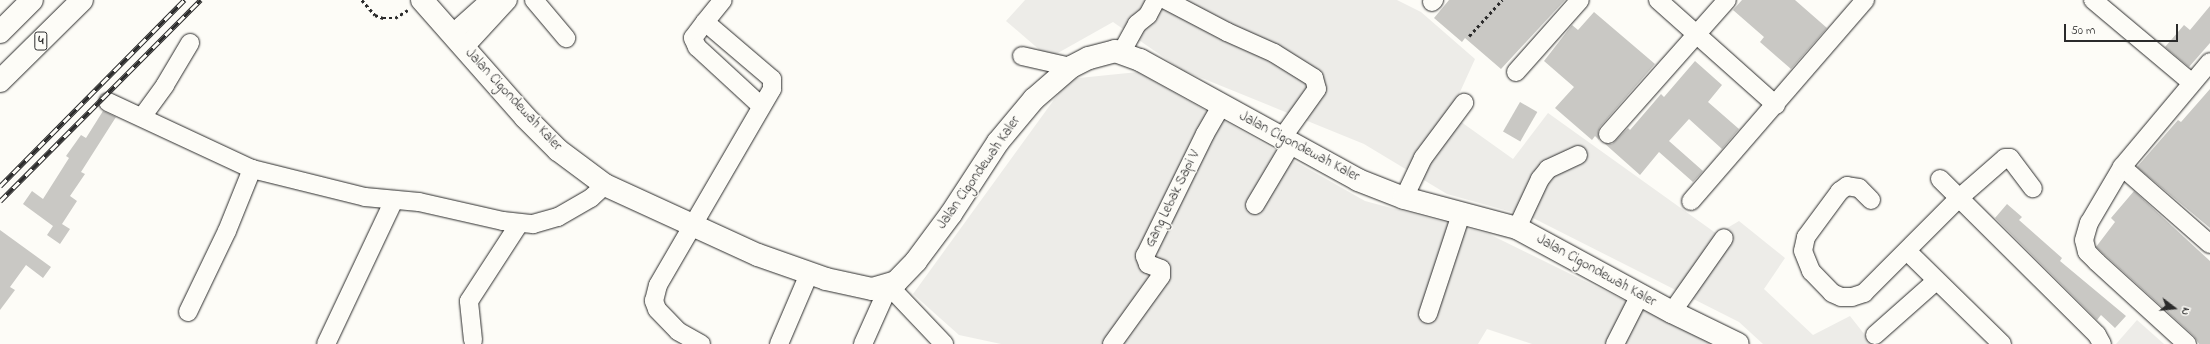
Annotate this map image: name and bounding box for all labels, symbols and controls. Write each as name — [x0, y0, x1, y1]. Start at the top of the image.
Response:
scale bar — [2066, 16, 2180, 42]
text: 50 m — [2071, 22, 2095, 40]
road number: 4 — [34, 30, 48, 52]
street label: Jalan Cigondewah Kaler — [461, 45, 565, 155]
street label: Jalan Cigondewah Kaler — [1236, 108, 1362, 186]
street label: Jalan Cigondewah Kaler — [934, 113, 1024, 233]
street label: Gang Lebak Sapi V — [1142, 148, 1204, 250]
street label: Jalan Cigondewah Kaler — [1533, 231, 1659, 311]
north arrow — [2154, 288, 2194, 328]
text: N — [2177, 306, 2194, 317]

